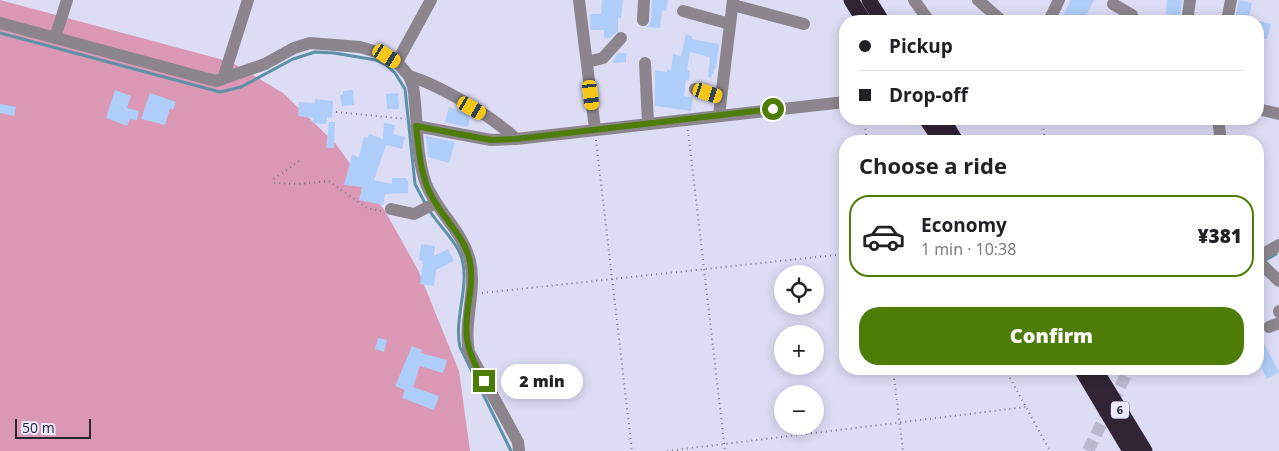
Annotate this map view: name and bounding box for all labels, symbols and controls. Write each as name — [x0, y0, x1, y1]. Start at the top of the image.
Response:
text: Pickup — [889, 33, 953, 59]
car — [370, 42, 403, 70]
car — [581, 79, 600, 111]
car — [691, 81, 724, 105]
text: Drop-off — [889, 82, 968, 108]
car — [455, 94, 488, 122]
route start — [762, 98, 784, 120]
text: Choose a ride — [859, 150, 1007, 180]
text: Economy — [921, 212, 1007, 238]
icon: car — [861, 214, 906, 259]
text: ¥381 — [1197, 223, 1242, 249]
text: 1 min · 10:38 — [921, 238, 1016, 260]
map controls — [774, 265, 824, 435]
button: locate — [774, 265, 824, 315]
button: Confirm — [859, 307, 1244, 365]
button: + — [774, 325, 824, 375]
callout: 2 min — [502, 364, 584, 398]
route end — [473, 370, 495, 392]
text: 2 min — [519, 370, 565, 392]
button: − — [774, 385, 824, 435]
road number: 6 — [1111, 402, 1129, 418]
scale bar — [15, 416, 91, 439]
text: 50 m — [22, 418, 55, 437]

